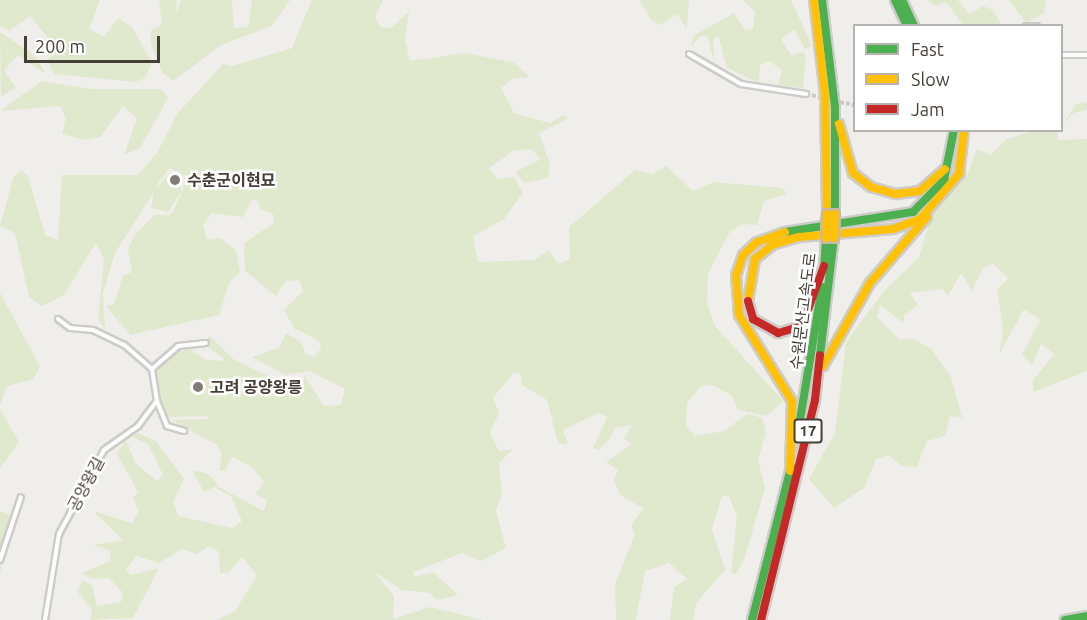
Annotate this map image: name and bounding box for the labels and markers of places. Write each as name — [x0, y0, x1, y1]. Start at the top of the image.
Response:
place label: 수춘군이현묘 — [187, 170, 275, 190]
marker: 수춘군이현묘 — [168, 173, 182, 187]
place label: 고려 공양왕릉 — [210, 377, 302, 397]
marker: 고려 공양왕릉 — [191, 380, 205, 394]

